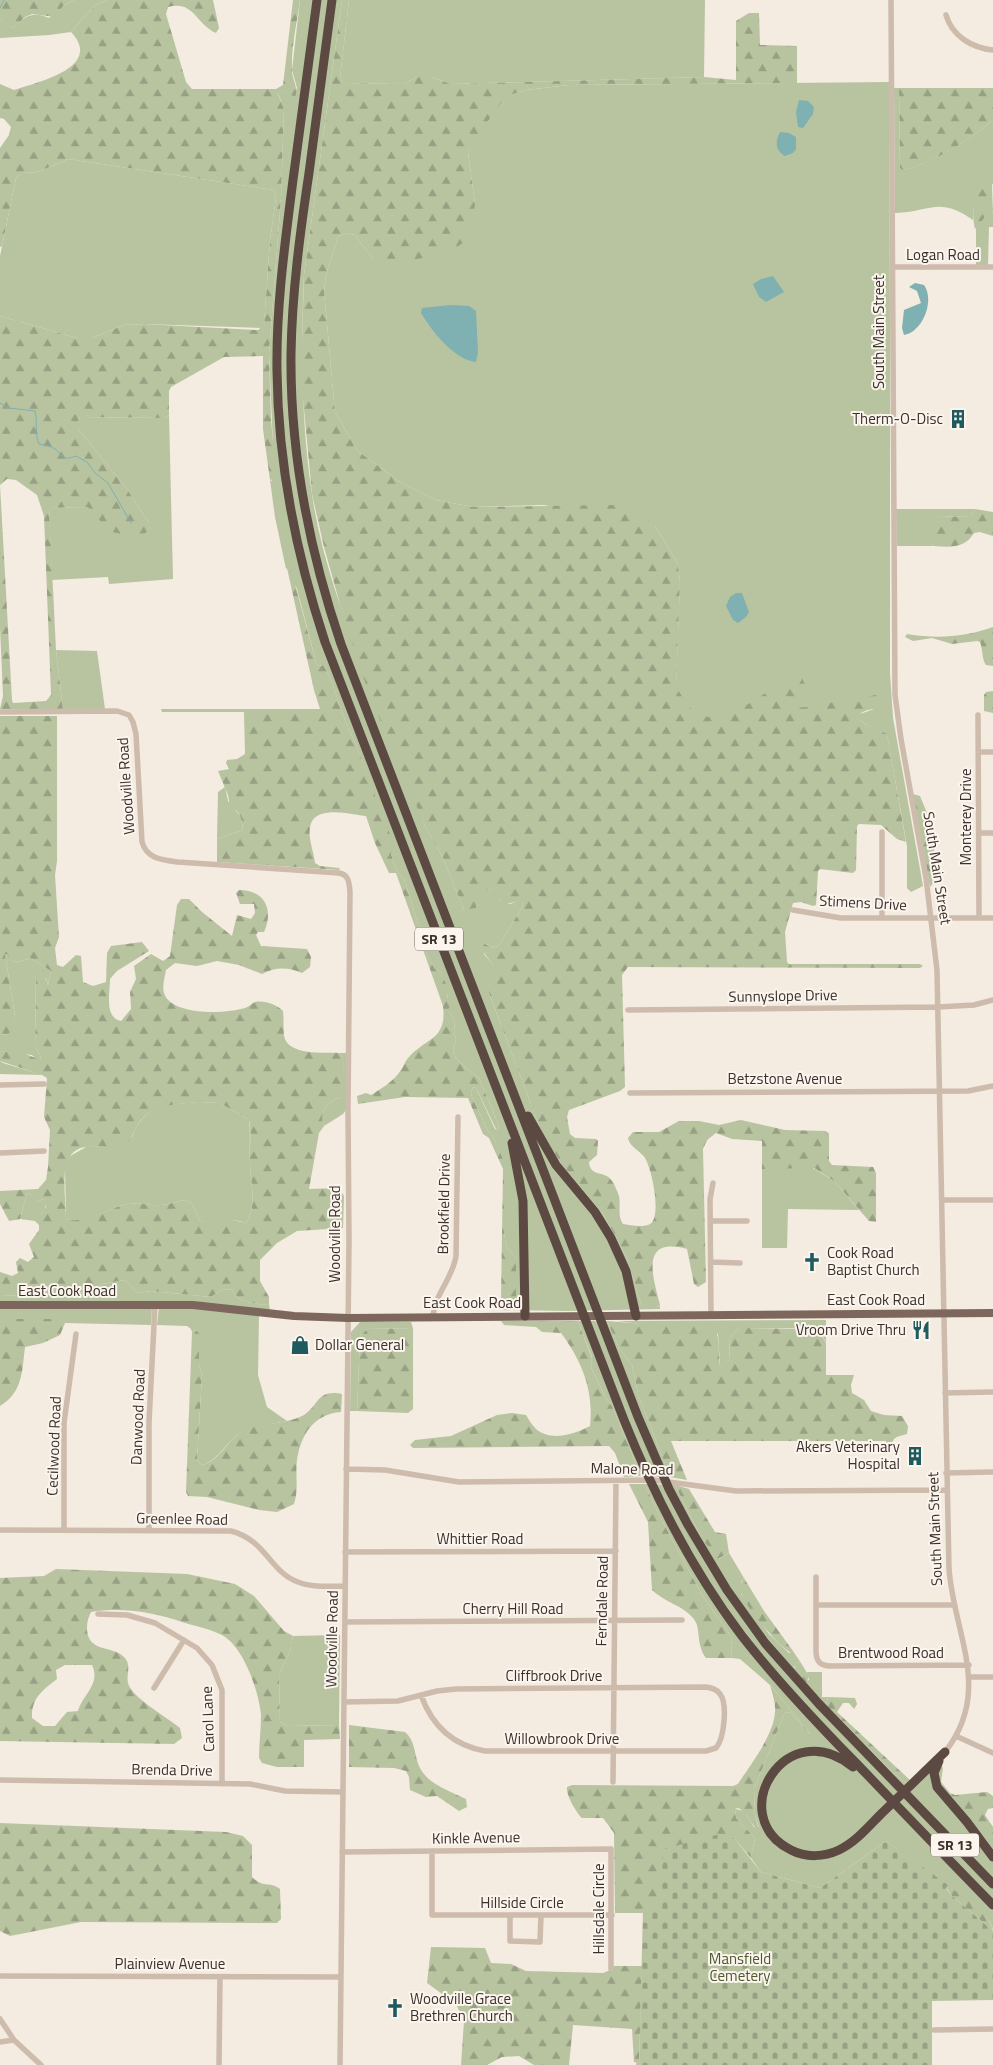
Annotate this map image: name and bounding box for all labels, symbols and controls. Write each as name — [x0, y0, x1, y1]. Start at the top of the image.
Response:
street label: Logan Road — [906, 243, 980, 266]
street label: South Main Street — [867, 274, 890, 389]
place label: Therm-O-Disc — [852, 407, 943, 430]
building icon: Therm-O-Disc — [947, 408, 969, 430]
street label: Woodville Road — [111, 737, 140, 835]
street label: Monterey Drive — [954, 768, 977, 866]
street label: South Main Street — [917, 810, 958, 927]
street label: Stimens Drive — [819, 889, 907, 916]
road number: SR 13 — [415, 928, 463, 951]
street label: Sunnyslope Drive — [728, 983, 838, 1008]
street label: Betzstone Avenue — [728, 1067, 842, 1090]
street label: Brookfield Drive — [431, 1153, 456, 1255]
street label: Woodville Road — [323, 1185, 346, 1283]
place label: Cook Road Baptist Church — [827, 1241, 920, 1281]
church icon: Cook Road Baptist Church — [801, 1251, 823, 1273]
street label: East Cook Road — [18, 1279, 116, 1302]
street label: East Cook Road — [827, 1288, 925, 1311]
street label: East Cook Road — [423, 1291, 521, 1314]
place label: Vroom Drive Thru — [796, 1318, 906, 1341]
restaurant icon: Vroom Drive Thru — [910, 1319, 932, 1341]
place label: Dollar General — [315, 1333, 404, 1356]
shop icon: Dollar General — [289, 1334, 311, 1356]
street label: Danwood Road — [124, 1369, 151, 1465]
street label: Cecilwood Road — [40, 1396, 67, 1496]
place label: Akers Veterinary Hospital — [796, 1435, 900, 1475]
building icon: Akers Veterinary Hospital — [904, 1445, 926, 1467]
street label: Malone Road — [590, 1456, 674, 1481]
street label: South Main Street — [921, 1471, 948, 1586]
street label: Greenlee Road — [136, 1506, 228, 1531]
street label: Whittier Road — [437, 1527, 524, 1550]
street label: Ferndale Road — [589, 1555, 614, 1647]
street label: Woodville Road — [319, 1590, 344, 1688]
street label: Cherry Hill Road — [463, 1597, 563, 1620]
street label: Brentwood Road — [838, 1641, 944, 1664]
street label: Cliffbrook Drive — [506, 1664, 602, 1687]
street label: Carol Lane — [195, 1686, 220, 1752]
street label: Willowbrook Drive — [505, 1727, 619, 1750]
street label: Brenda Drive — [131, 1757, 213, 1782]
street label: Kinkle Avenue — [432, 1825, 520, 1850]
road number: SR 13 — [931, 1834, 979, 1856]
street label: Hillsdale Circle — [587, 1863, 610, 1955]
street label: Hillside Circle — [480, 1891, 564, 1914]
park label: Mansfield Cemetery — [709, 1947, 771, 1987]
street label: Plainview Avenue — [115, 1952, 225, 1975]
place label: Woodville Grace Brethren Church — [410, 1987, 513, 2027]
church icon: Woodville Grace Brethren Church — [384, 1997, 406, 2019]

